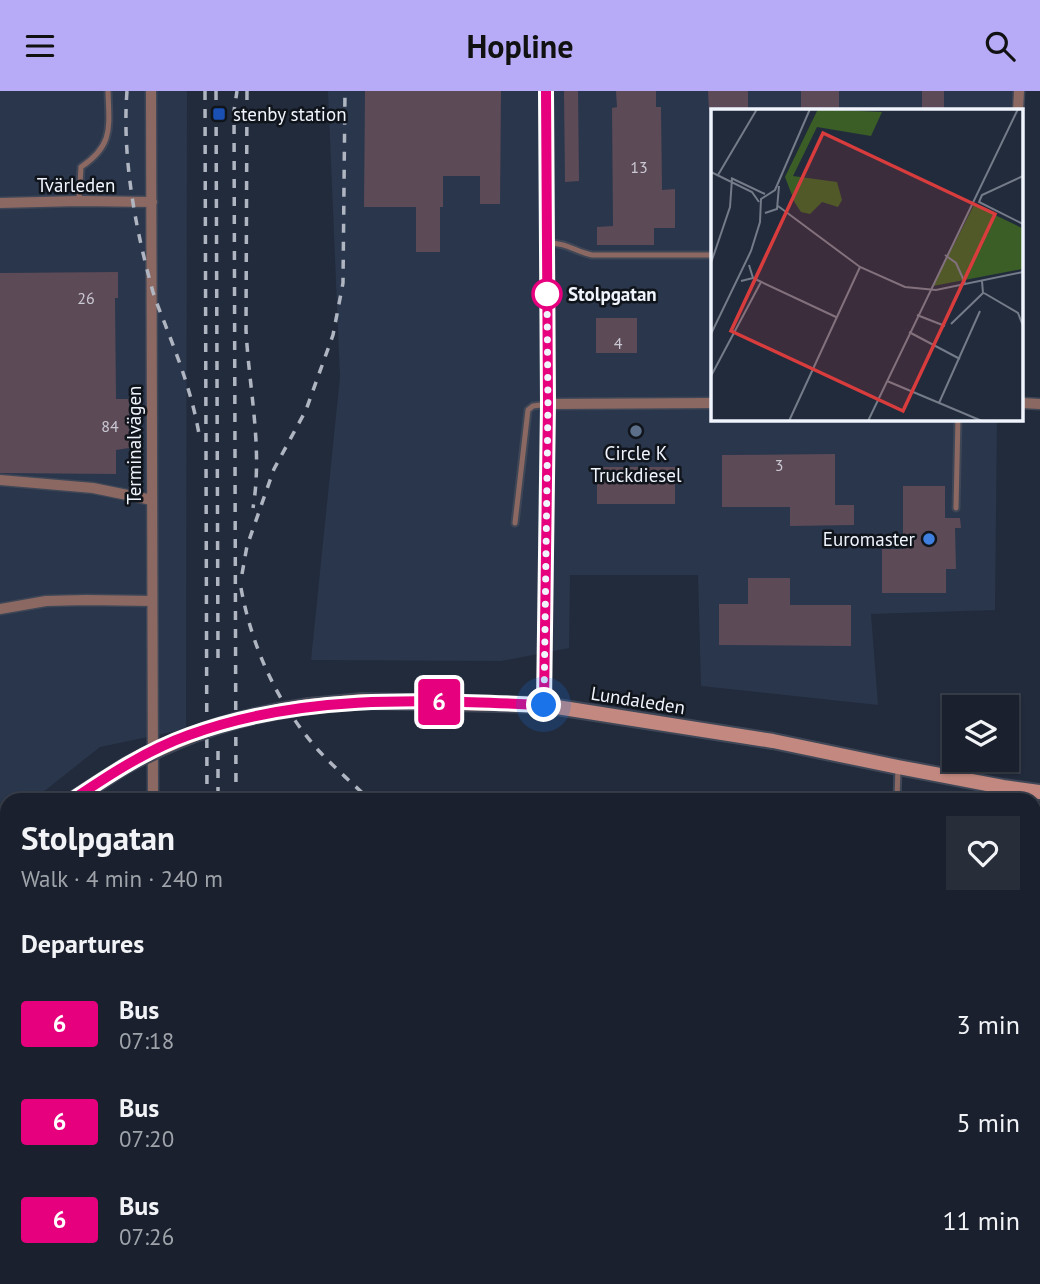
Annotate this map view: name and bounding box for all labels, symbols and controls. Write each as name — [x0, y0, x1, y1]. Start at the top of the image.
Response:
text: Hopline — [466, 25, 574, 67]
icon: menu — [21, 27, 59, 65]
icon: search — [981, 27, 1019, 65]
place label: stenby station — [233, 102, 347, 126]
marker: stenby station — [211, 106, 227, 122]
inset map — [711, 109, 1023, 420]
house number: 13 — [630, 157, 648, 177]
street label: Tvärleden — [37, 173, 115, 197]
marker: Stolpgatan — [532, 279, 562, 309]
place label: Stolpgatan — [568, 282, 657, 306]
house number: 26 — [77, 288, 95, 308]
house number: 4 — [614, 333, 623, 353]
street label: Terminalvägen — [122, 386, 146, 504]
house number: 84 — [101, 416, 119, 436]
marker: Circle K Truckdiesel — [628, 423, 644, 439]
place label: Circle K Truckdiesel — [590, 441, 682, 487]
house number: 3 — [775, 455, 783, 475]
place label: Euromaster — [823, 527, 916, 551]
marker: Euromaster — [921, 531, 937, 547]
line badge: 6 — [416, 679, 462, 725]
street label: Lundaleden — [589, 681, 687, 719]
text: 6 — [432, 686, 446, 717]
your location — [526, 687, 561, 722]
map controls — [942, 695, 1019, 772]
button: layers — [942, 695, 1019, 772]
text: Stolpgatan — [21, 816, 175, 859]
button: heart — [946, 816, 1020, 890]
text: Walk · 4 min · 240 m — [21, 864, 223, 893]
text: Departures — [21, 927, 144, 960]
text: Bus — [119, 993, 159, 1026]
text: 6 — [53, 1008, 66, 1039]
text: 3 min — [957, 1008, 1020, 1041]
text: 07:18 — [119, 1026, 174, 1055]
text: Bus — [119, 1091, 159, 1124]
text: 6 — [53, 1106, 66, 1137]
text: 5 min — [957, 1106, 1020, 1139]
text: 07:20 — [119, 1124, 174, 1153]
text: Bus — [119, 1189, 159, 1222]
text: 6 — [53, 1204, 66, 1235]
text: 11 min — [942, 1204, 1020, 1237]
text: 07:26 — [119, 1222, 174, 1251]

